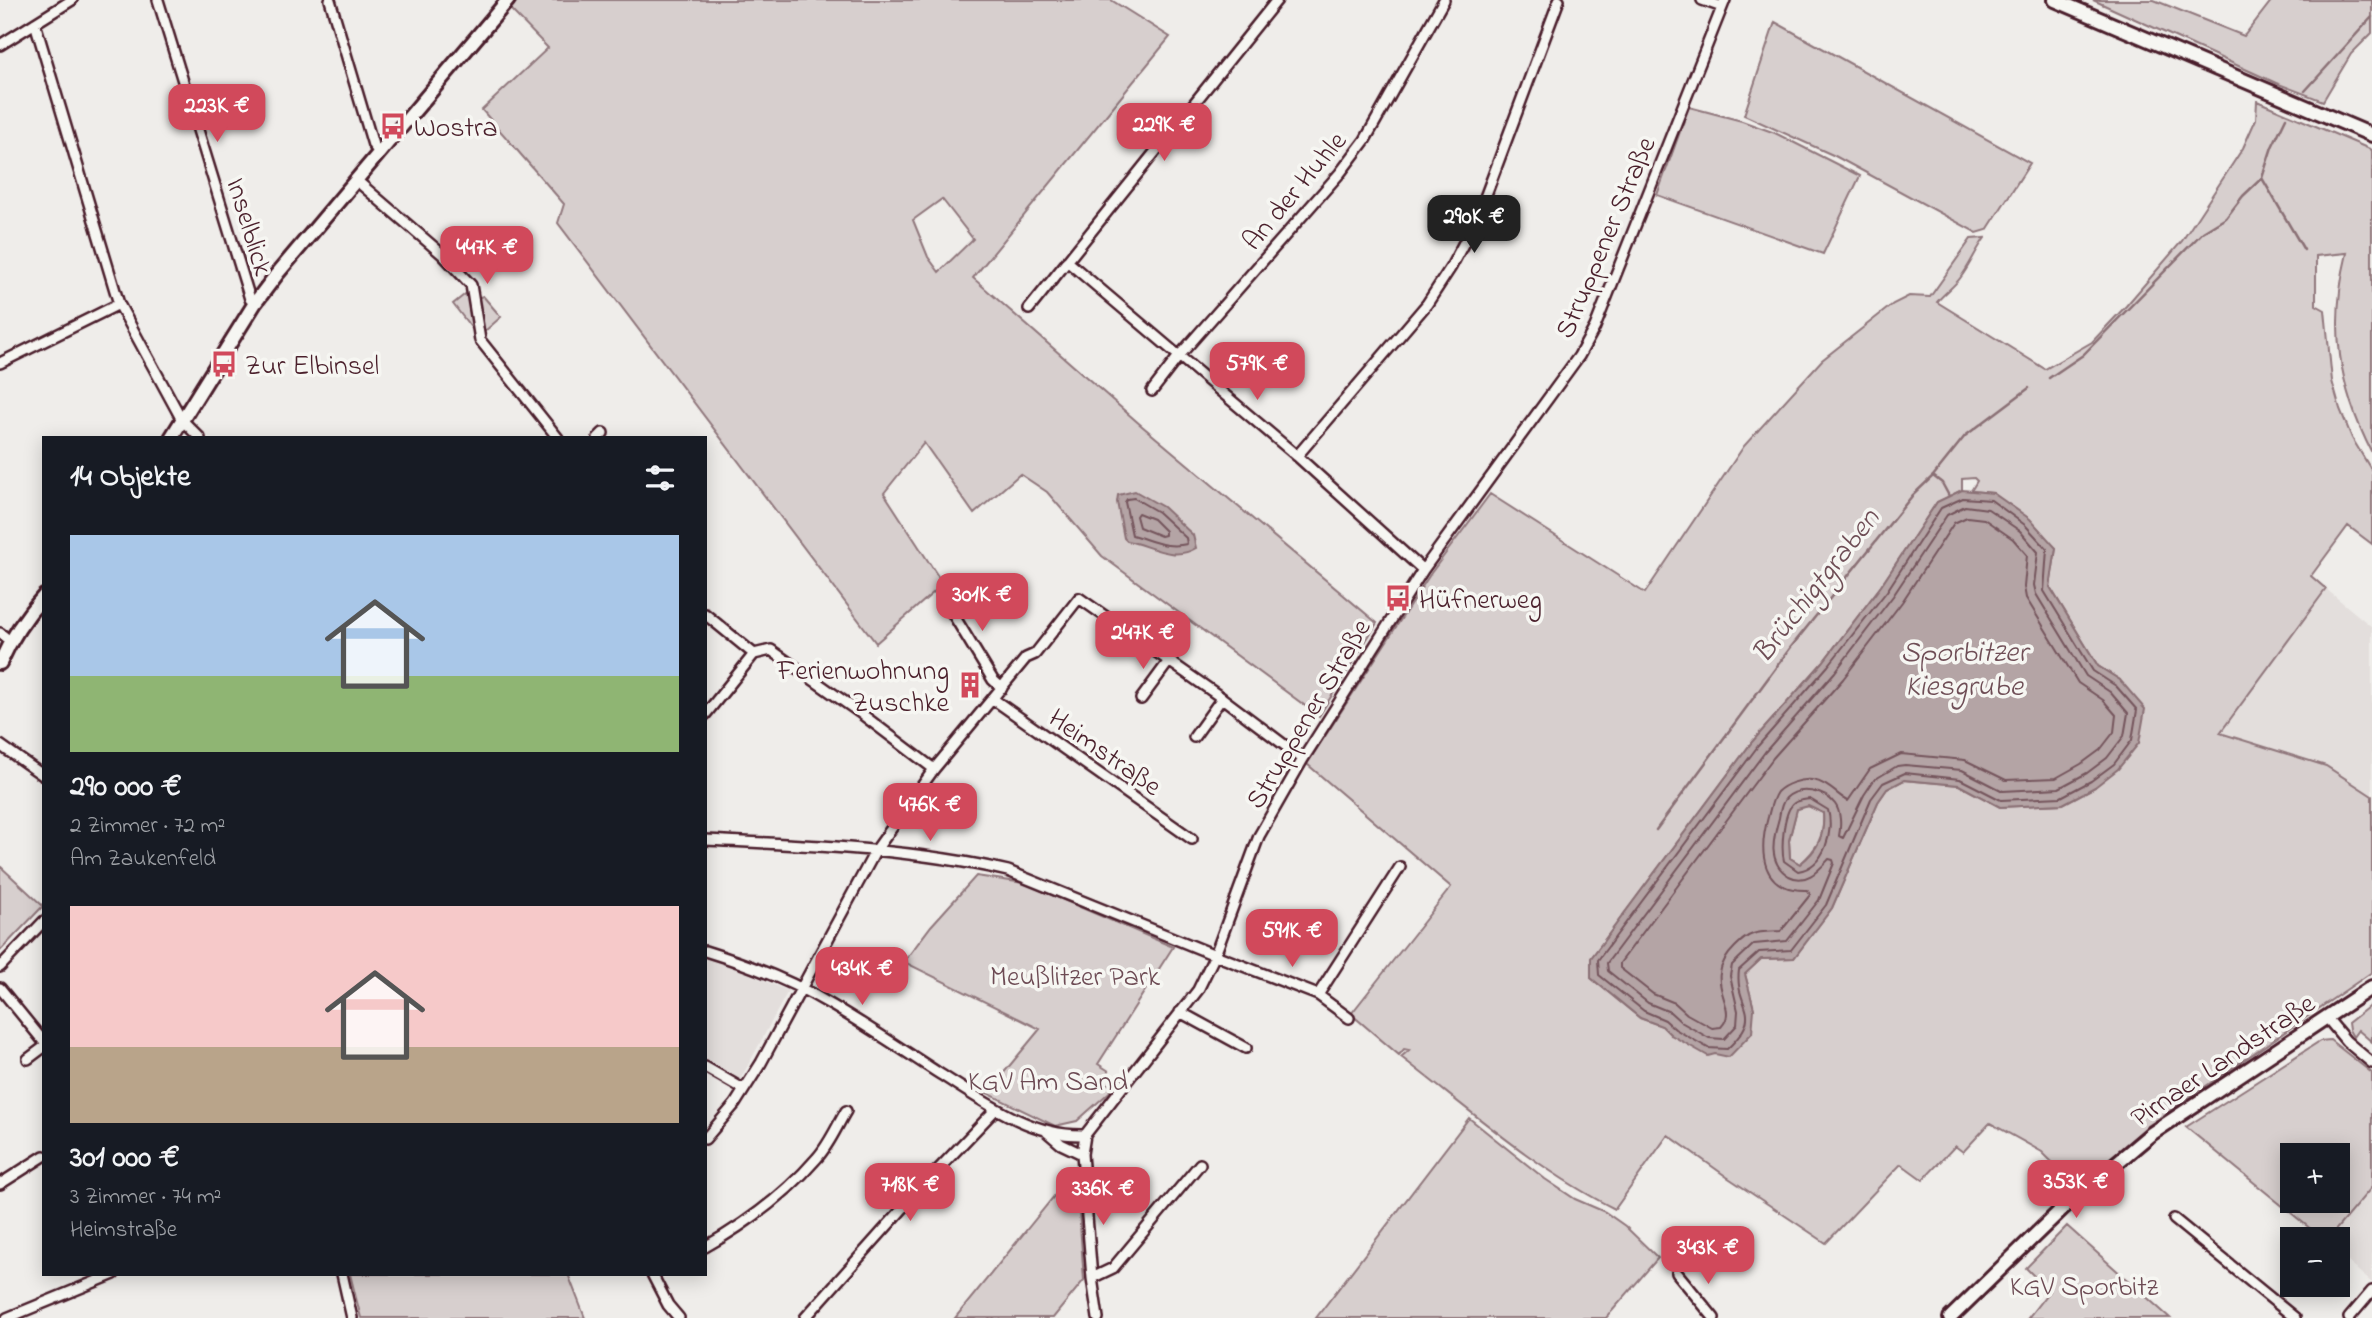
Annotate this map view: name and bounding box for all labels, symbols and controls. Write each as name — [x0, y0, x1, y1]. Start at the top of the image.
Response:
pin: 223K € — [160, 85, 274, 144]
text: 223K € — [184, 90, 250, 123]
pin: 229K € — [1107, 104, 1221, 163]
place label: Wostra — [414, 109, 498, 150]
text: 229K € — [1133, 109, 1195, 142]
bus stop icon: Wostra — [378, 111, 408, 141]
street label: An der Huhle — [1233, 123, 1358, 261]
street label: Struppener Straße — [1546, 131, 1668, 346]
street label: Inselblick — [213, 173, 282, 282]
pin: 290K € — [1417, 196, 1531, 255]
text: 290K € — [1443, 201, 1505, 234]
pin: 447K € — [430, 226, 544, 286]
text: 447K € — [456, 232, 518, 265]
pin: 579K € — [1200, 342, 1314, 402]
place label: Zur Elbinsel — [245, 347, 379, 388]
text: 579K € — [1226, 348, 1288, 381]
bus stop icon: Zur Elbinsel — [209, 349, 239, 379]
text: 14 Objekte — [70, 456, 190, 500]
icon: filters — [641, 459, 679, 497]
water label: Brüchigtgraben — [1743, 499, 1893, 674]
pin: 301K € — [925, 574, 1039, 633]
text: 301K € — [952, 579, 1012, 612]
icon: home — [312, 581, 438, 707]
place label: Hüfnerweg — [1419, 581, 1542, 622]
bus stop icon: Hüfnerweg — [1383, 583, 1413, 613]
pin: 247K € — [1086, 612, 1200, 671]
street label: Struppener Straße — [1237, 612, 1383, 818]
text: 247K € — [1111, 617, 1175, 650]
water label: Sporbitzer Kiesgrube — [1900, 632, 2031, 710]
place label: Ferienwohnung Zuschke — [776, 652, 949, 725]
building icon: Ferienwohnung Zuschke — [955, 670, 985, 700]
street label: Heimstraße — [1039, 700, 1169, 808]
text: 290 000 € — [70, 766, 182, 810]
pin: 476K € — [873, 784, 987, 843]
text: 476K € — [899, 789, 961, 822]
text: 2 Zimmer · 72 m² — [70, 810, 225, 843]
text: Am Zaukenfeld — [70, 843, 216, 876]
pin: 591K € — [1235, 909, 1349, 969]
text: 591K € — [1262, 915, 1322, 948]
pin: 434K € — [805, 948, 919, 1007]
icon: home — [312, 952, 438, 1078]
text: 434K € — [831, 953, 893, 986]
park label: Meußlitzer Park — [990, 958, 1161, 999]
street label: Pirnaer Landstraße — [2123, 985, 2325, 1139]
park label: KGV Am Sand — [968, 1063, 1128, 1104]
text: 301 000 € — [70, 1137, 180, 1181]
map controls — [2280, 1143, 2350, 1297]
button: + — [2280, 1143, 2350, 1213]
pin: 353K € — [2019, 1160, 2133, 1220]
pin: 718K € — [853, 1164, 967, 1223]
text: 353K € — [2043, 1166, 2109, 1199]
pin: 336K € — [1046, 1168, 1160, 1227]
text: 718K € — [881, 1169, 939, 1202]
text: 336K € — [1072, 1173, 1134, 1206]
text: 3 Zimmer · 74 m² — [70, 1181, 221, 1214]
text: Heimstraße — [70, 1214, 177, 1247]
pin: 343K € — [1651, 1226, 1765, 1286]
button: − — [2280, 1227, 2350, 1297]
text: 343K € — [1677, 1232, 1739, 1265]
park label: KGV Sporbitz — [2010, 1268, 2159, 1309]

